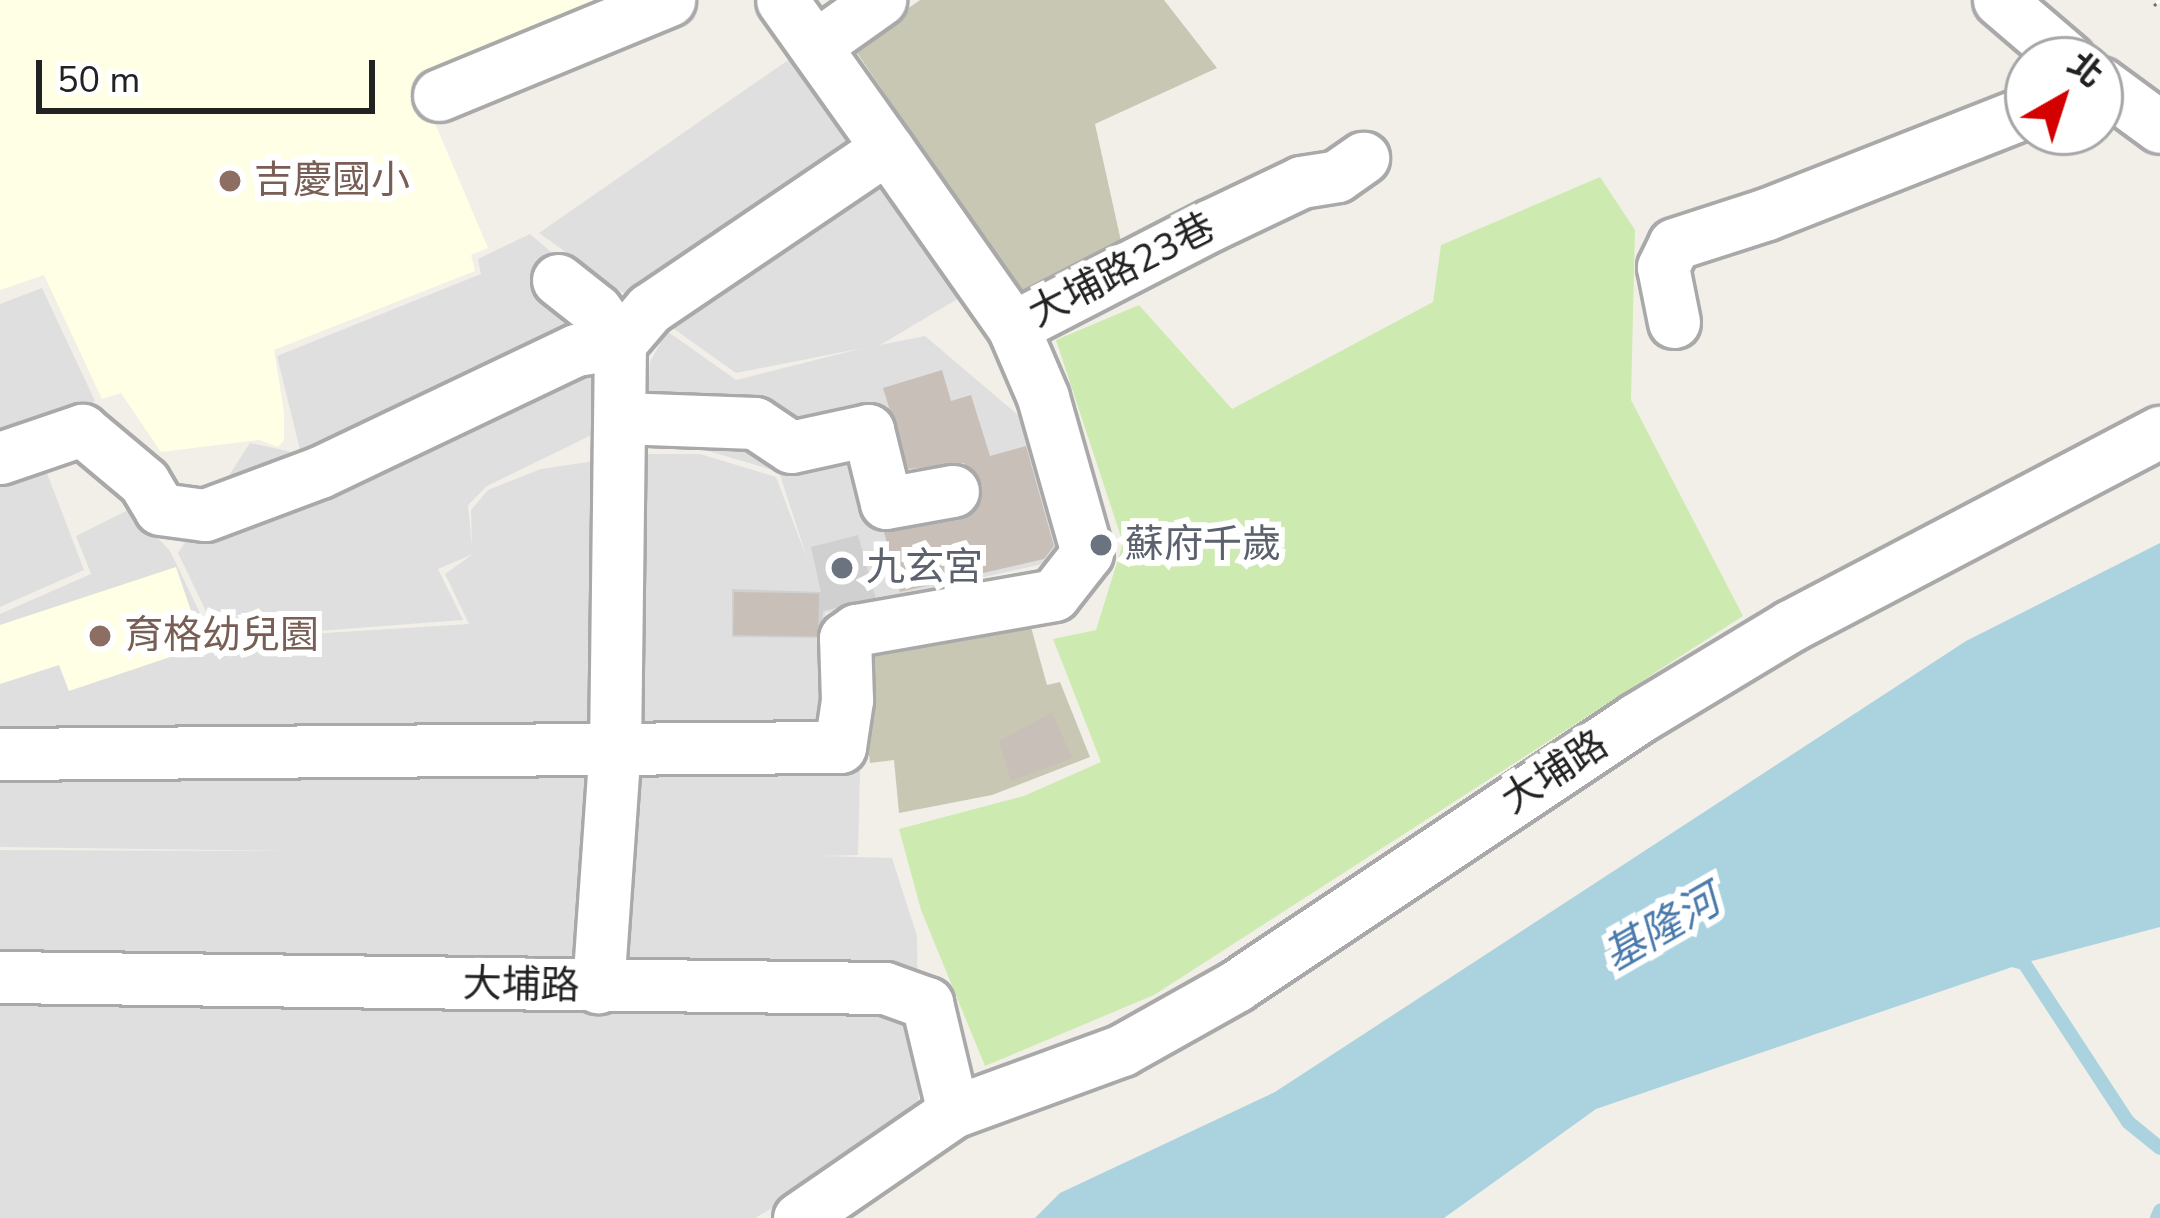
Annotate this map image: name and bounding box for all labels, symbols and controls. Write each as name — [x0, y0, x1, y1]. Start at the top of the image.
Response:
scale bar — [42, 36, 381, 110]
north arrow — [2004, 36, 2124, 156]
text: 北 — [2058, 42, 2112, 98]
text: 50 m — [57, 56, 140, 105]
place label: 吉慶國小 — [254, 158, 410, 204]
marker: 吉慶國小 — [217, 168, 243, 194]
street label: 大埔路23巷 — [1021, 204, 1223, 338]
place label: 蘇府千歲 — [1125, 522, 1281, 568]
marker: 蘇府千歲 — [1088, 532, 1114, 558]
place label: 九玄宮 — [866, 545, 983, 591]
marker: 九玄宮 — [829, 555, 855, 581]
place label: 育格幼兒園 — [124, 613, 319, 659]
marker: 育格幼兒園 — [87, 623, 113, 649]
street label: 大埔路 — [1493, 722, 1617, 824]
water label: 基隆河 — [1595, 876, 1729, 982]
street label: 大埔路 — [462, 962, 580, 1010]

